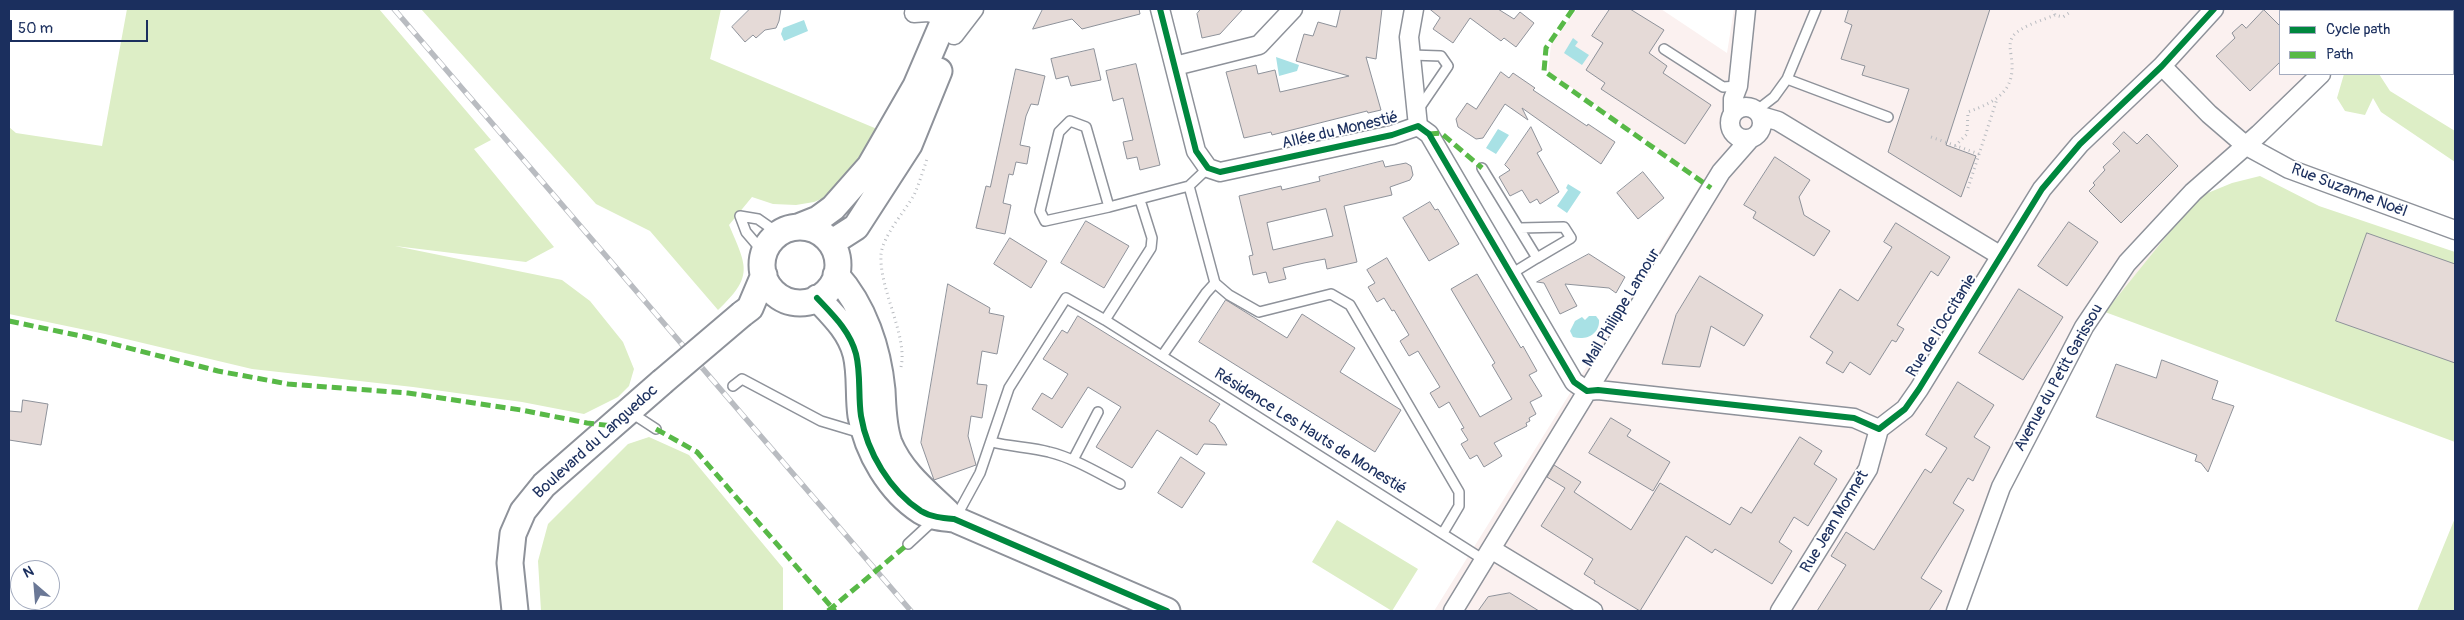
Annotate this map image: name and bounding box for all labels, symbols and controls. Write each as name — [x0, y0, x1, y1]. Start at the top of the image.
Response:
scale bar — [12, 10, 150, 42]
legend — [2279, 10, 2454, 75]
text: 50 m — [18, 19, 53, 38]
text: Cycle path — [2326, 20, 2390, 39]
text: Path — [2326, 45, 2353, 64]
street label: Allée du Monestié — [1280, 108, 1400, 154]
street label: Rue Suzanne Noël — [2288, 160, 2410, 222]
street label: Mail Philippe Lamour — [1579, 245, 1665, 371]
street label: Rue de l'Occitanie — [1903, 271, 1981, 381]
street label: Avenue du Petit Garissou — [2010, 301, 2108, 455]
street label: Résidence Les Hauts de Monestié — [1210, 365, 1410, 499]
street label: Boulevard du Languedoc — [530, 381, 662, 503]
street label: Rue Jean Monnet — [1797, 467, 1873, 577]
north arrow — [10, 560, 60, 610]
text: N — [20, 562, 36, 582]

